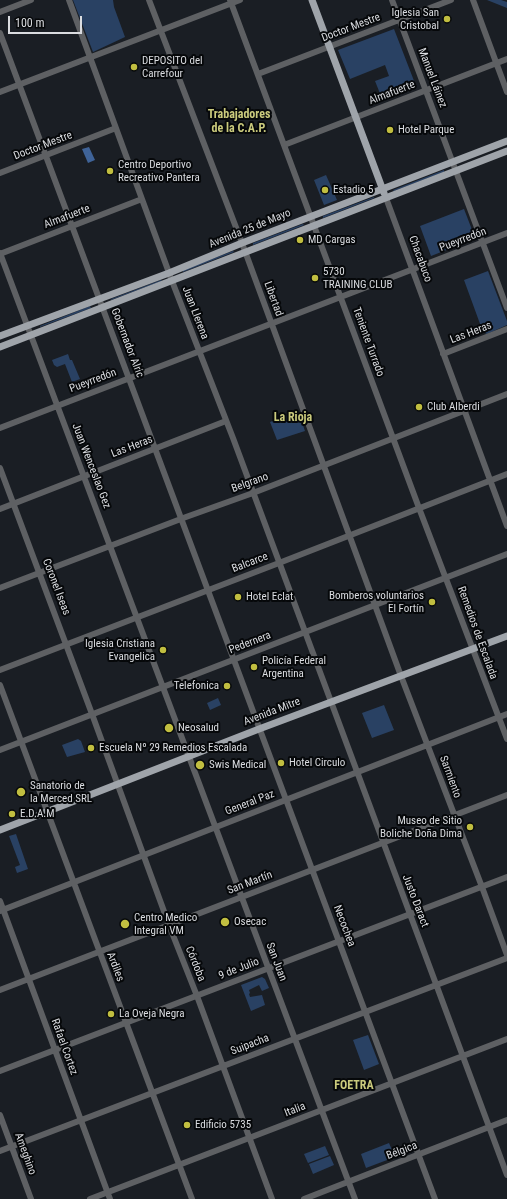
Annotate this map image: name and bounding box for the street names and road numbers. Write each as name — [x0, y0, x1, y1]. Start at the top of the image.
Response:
street label: Doctor Mestre — [320, 11, 382, 45]
street label: Manuel Láinez — [415, 46, 449, 110]
street label: Almafuerte — [367, 78, 417, 108]
street label: Doctor Mestre — [12, 129, 74, 163]
street label: Almafuerte — [42, 202, 92, 232]
street label: Avenida 25 de Mayo — [207, 207, 293, 251]
street label: Pueyrredón — [438, 225, 488, 255]
street label: Chacabuco — [406, 234, 434, 284]
street label: Libertad — [261, 280, 285, 318]
street label: Juan Llerena — [179, 285, 211, 341]
street label: Teniente Turrado — [349, 305, 387, 379]
street label: Gobernador Alric — [108, 306, 146, 380]
street label: Las Heras — [448, 319, 494, 347]
street label: Pueyrredón — [68, 366, 118, 396]
street label: Juan Wenceslao Gez — [69, 422, 113, 510]
street label: Las Heras — [109, 433, 155, 461]
street label: Belgrano — [230, 470, 270, 496]
street label: Balcarce — [230, 550, 270, 576]
street label: Coronel Iseas — [39, 557, 73, 617]
street label: Remedios de Escalada — [454, 585, 500, 681]
street label: Pedernera — [227, 629, 273, 657]
street label: Avenida Mitre — [242, 695, 302, 729]
street label: Sarmiento — [436, 754, 464, 800]
street label: General Paz — [223, 788, 277, 818]
street label: San Martín — [226, 868, 274, 898]
street label: Justo Daract — [399, 873, 431, 929]
street label: Necochea — [330, 903, 358, 949]
street label: San Juan — [263, 941, 289, 983]
street label: Córdoba — [182, 945, 208, 983]
street label: Ardiles — [103, 951, 127, 983]
street label: 9 de Julio — [217, 955, 261, 983]
street label: Rafael Cortez — [48, 1017, 80, 1077]
street label: Suipacha — [229, 1032, 271, 1058]
street label: Italia — [283, 1100, 307, 1120]
street label: Ameghino — [11, 1131, 39, 1177]
street label: Bélgica — [385, 1139, 419, 1163]

